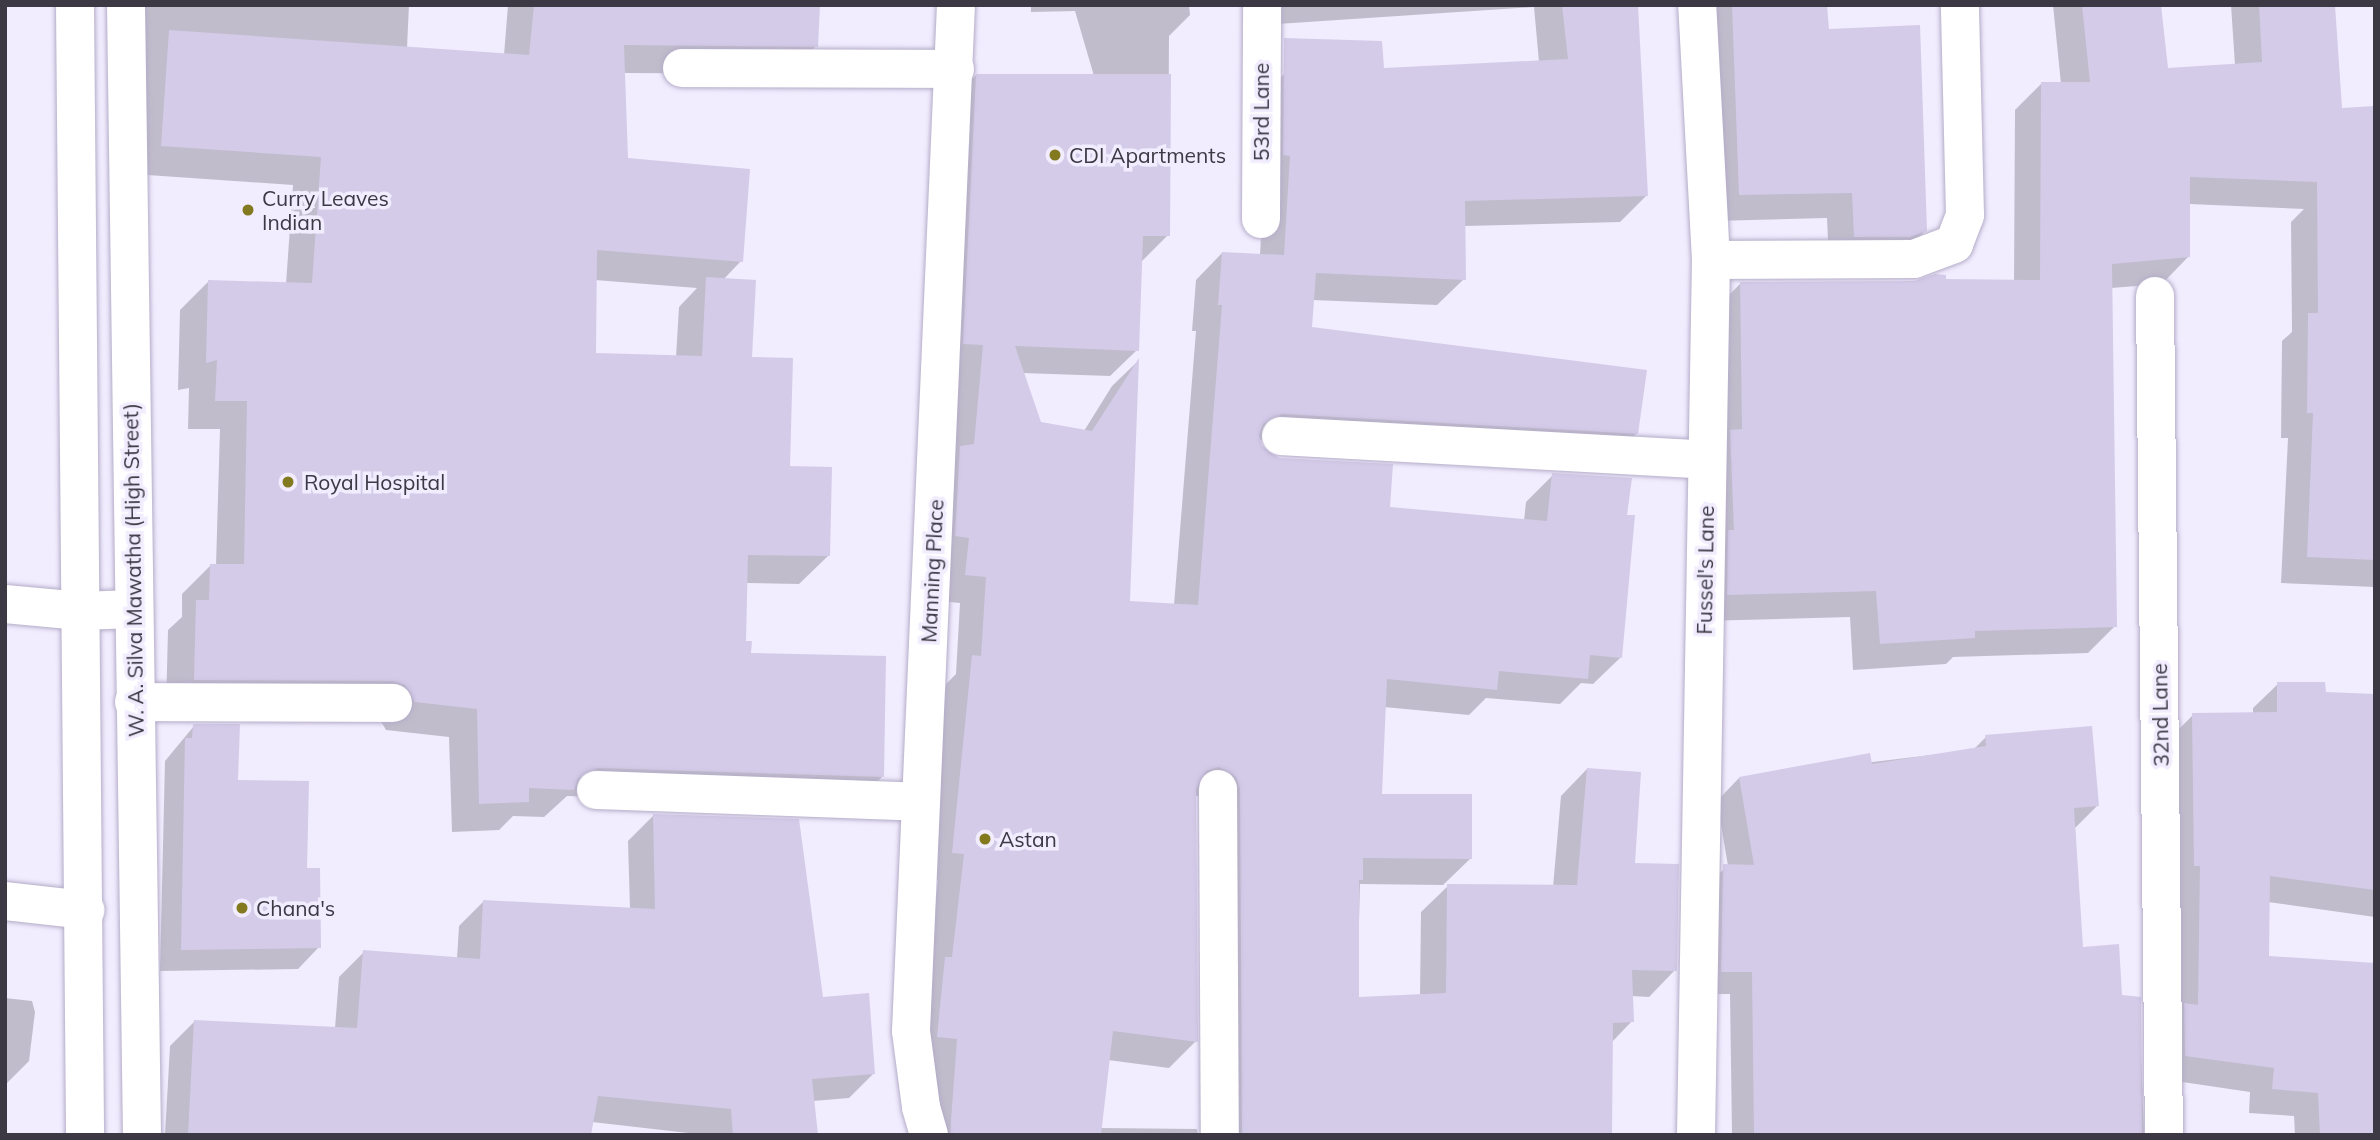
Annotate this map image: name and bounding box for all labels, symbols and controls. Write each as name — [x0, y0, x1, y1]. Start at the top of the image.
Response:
street label: 53rd Lane — [1248, 63, 1274, 161]
place label: CDI Apartments — [1069, 142, 1226, 168]
marker: CDI Apartments — [1047, 147, 1063, 163]
place label: Curry Leaves Indian — [262, 185, 389, 235]
marker: Curry Leaves Indian — [240, 202, 256, 218]
street label: W. A. Silva Mawatha (High Street) — [117, 403, 149, 737]
place label: Royal Hospital — [304, 469, 445, 495]
marker: Royal Hospital — [278, 472, 298, 492]
street label: Manning Place — [916, 499, 948, 643]
street label: Fussel's Lane — [1691, 505, 1719, 635]
street label: 32nd Lane — [2146, 663, 2174, 767]
place label: Astan — [999, 826, 1057, 852]
marker: Astan — [977, 831, 993, 847]
place label: Chana's — [256, 895, 335, 921]
marker: Chana's — [234, 900, 250, 916]

